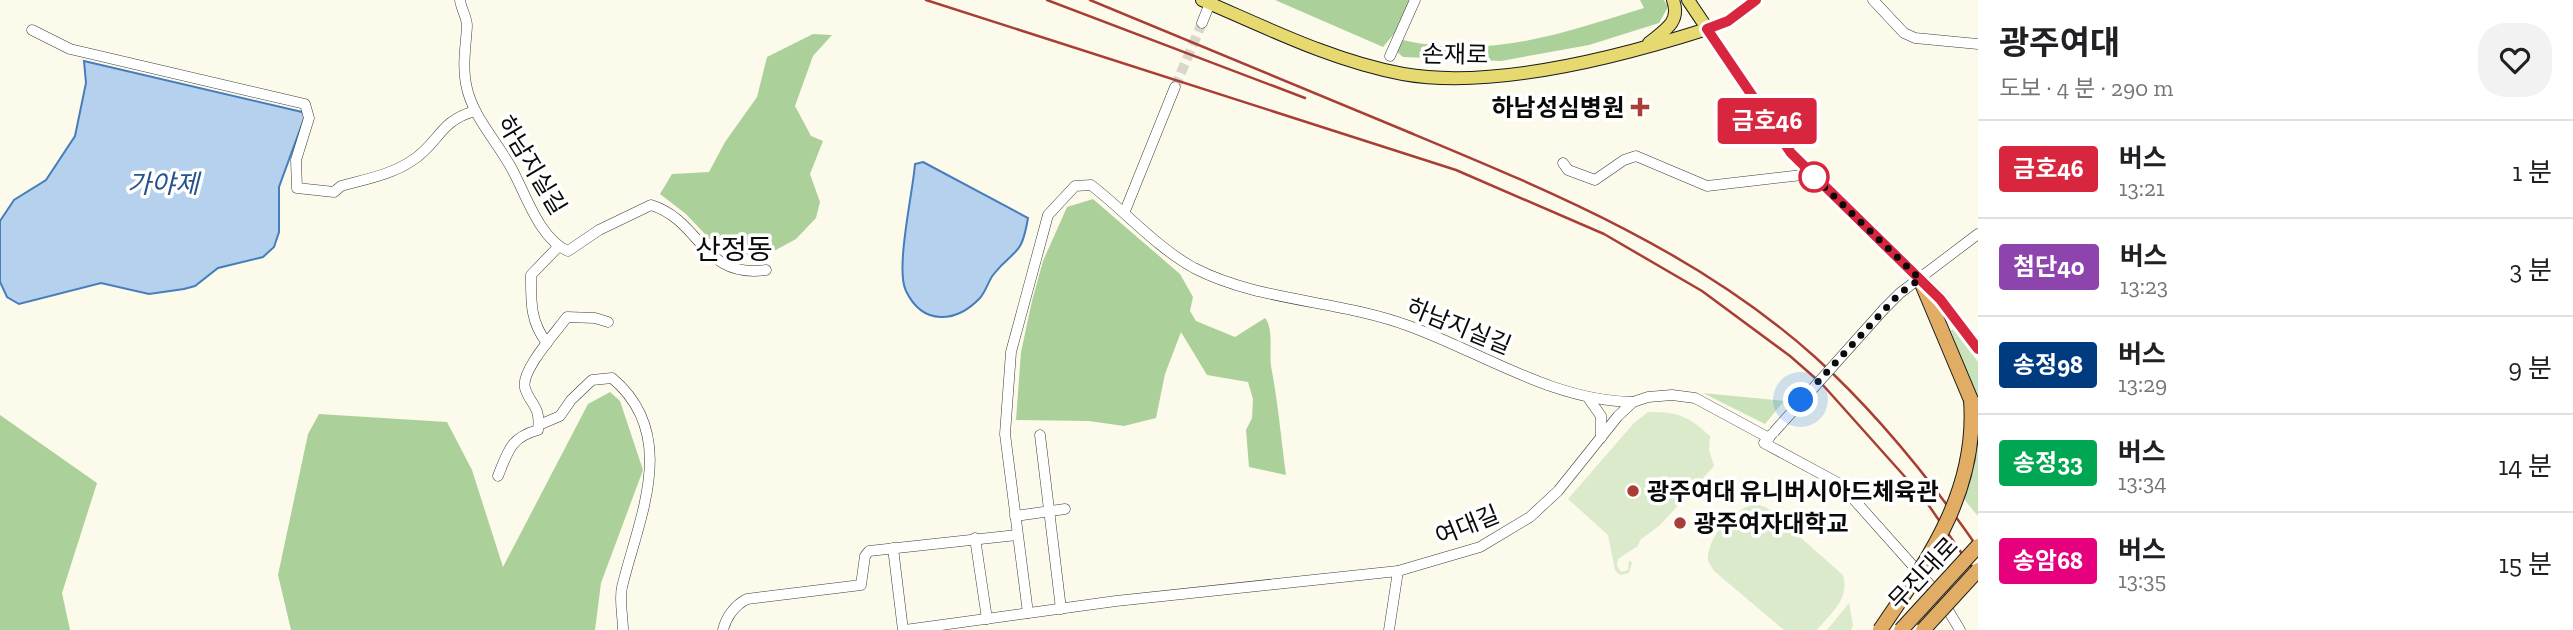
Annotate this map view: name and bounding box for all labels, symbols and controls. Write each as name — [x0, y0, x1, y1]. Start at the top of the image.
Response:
text: 광주여대 — [1999, 23, 2120, 62]
button: heart — [2478, 23, 2552, 97]
street label: 손재로 — [1422, 39, 1488, 69]
text: 도보 · 4 분 · 290 m — [1999, 74, 2173, 102]
place label: 하남성심병원 — [1492, 93, 1624, 122]
marker: 하남성심병원 — [1630, 97, 1650, 117]
line badge: 금호46 — [1718, 98, 1816, 144]
text: 금호46 — [1732, 106, 1802, 135]
street label: 하남지실길 — [491, 110, 573, 220]
text: 버스 — [2119, 142, 2167, 174]
text: 금호46 — [2013, 154, 2084, 183]
text: 1 분 — [2512, 156, 2552, 188]
unlabelled marker — [1799, 162, 1829, 192]
water label: 가야제 — [127, 168, 202, 200]
text: 13:21 — [2119, 174, 2165, 202]
district label: 산정동 — [695, 233, 773, 266]
text: 버스 — [2120, 240, 2168, 272]
text: 첨단40 — [2013, 252, 2085, 281]
text: 3 분 — [2509, 254, 2552, 286]
text: 13:23 — [2120, 272, 2168, 300]
street label: 하남지실길 — [1402, 292, 1516, 360]
text: 버스 — [2118, 338, 2166, 370]
text: 송정98 — [2013, 350, 2083, 379]
text: 9 분 — [2508, 352, 2552, 384]
text: 13:29 — [2118, 370, 2167, 398]
your location — [1783, 382, 1818, 417]
text: 버스 — [2118, 436, 2166, 468]
text: 송정33 — [2013, 448, 2083, 477]
text: 14 분 — [2498, 450, 2552, 482]
text: 13:34 — [2118, 468, 2167, 496]
place label: 광주여대 유니버시아드체육관 — [1647, 477, 1939, 506]
marker: 광주여대 유니버시아드체육관 — [1625, 483, 1641, 499]
street label: 여대길 — [1431, 499, 1503, 551]
place label: 광주여자대학교 — [1694, 509, 1849, 538]
marker: 광주여자대학교 — [1672, 515, 1688, 531]
street label: 무진대로 — [1882, 531, 1964, 615]
text: 버스 — [2118, 534, 2166, 566]
text: 송암68 — [2013, 546, 2083, 575]
text: 15 분 — [2499, 548, 2552, 580]
text: 13:35 — [2118, 566, 2166, 594]

